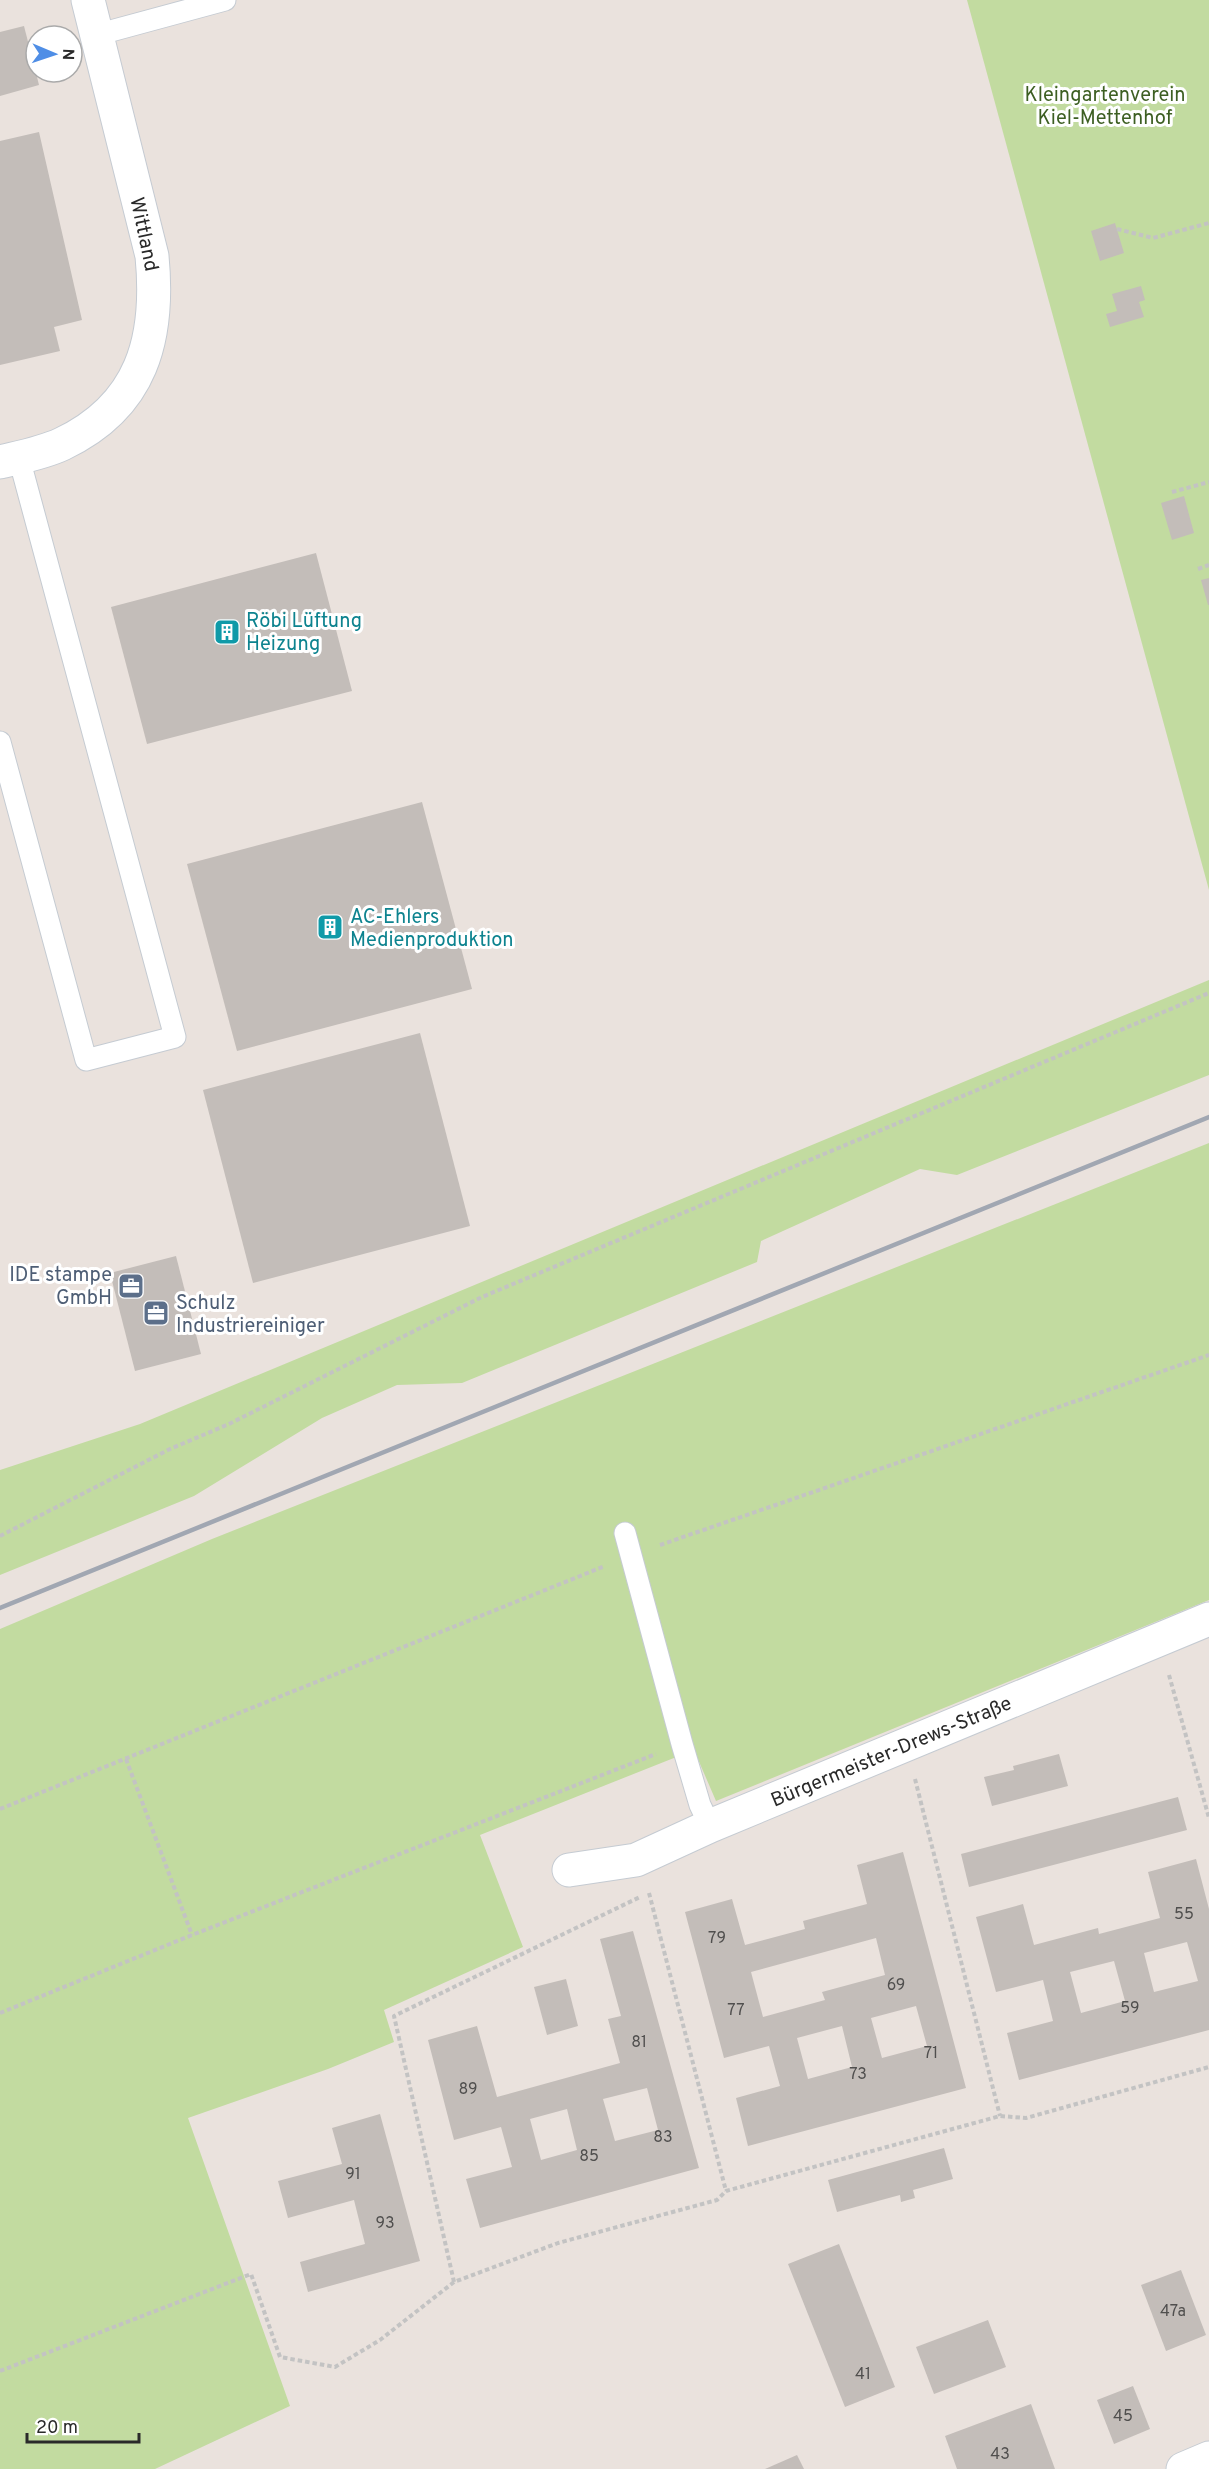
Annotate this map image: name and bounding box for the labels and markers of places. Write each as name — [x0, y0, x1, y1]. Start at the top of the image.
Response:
place label: Röbi Lüftung Heizung — [246, 609, 362, 658]
building icon: Röbi Lüftung Heizung — [212, 617, 242, 647]
place label: AC-Ehlers Medienproduktion — [350, 905, 513, 954]
building icon: AC-Ehlers Medienproduktion — [315, 912, 345, 942]
place label: IDE stampe GmbH — [9, 1263, 112, 1312]
office icon: IDE stampe GmbH — [116, 1271, 146, 1301]
place label: Schulz Industriereiniger — [176, 1291, 325, 1340]
office icon: Schulz Industriereiniger — [141, 1298, 171, 1328]

